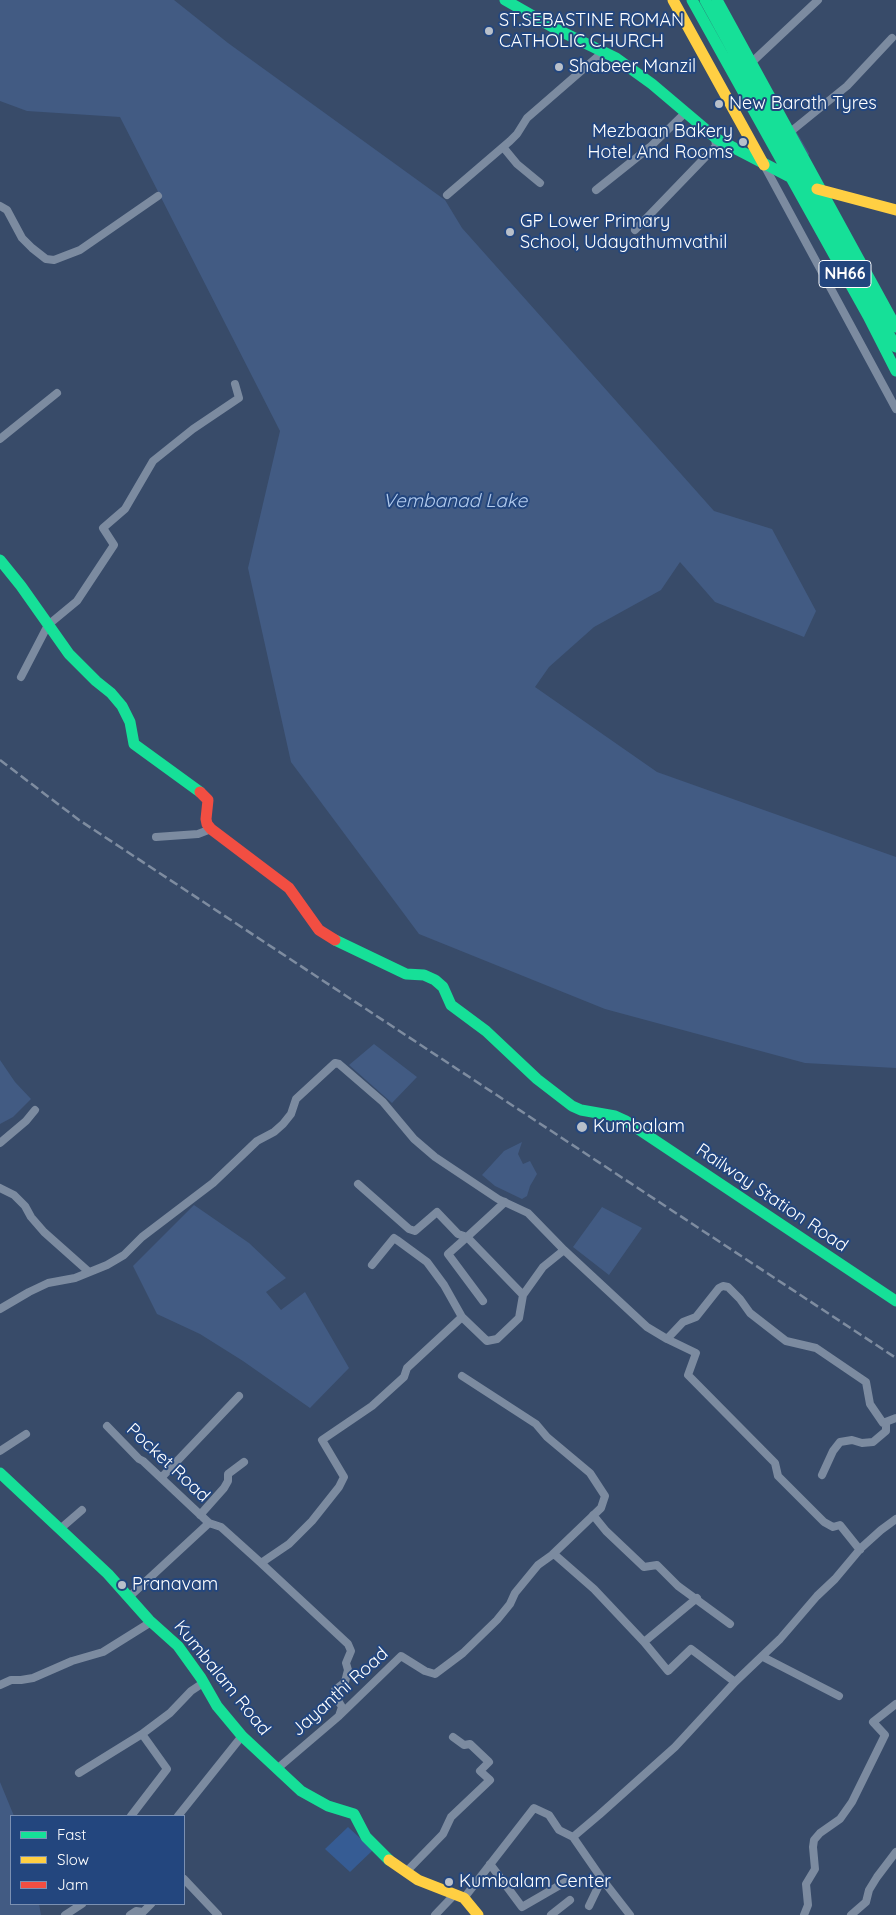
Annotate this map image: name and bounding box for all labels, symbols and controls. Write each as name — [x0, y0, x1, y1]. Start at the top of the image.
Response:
place label: ST.SEBASTINE ROMAN CATHOLIC CHURCH — [499, 10, 684, 52]
marker: ST.SEBASTINE ROMAN CATHOLIC CHURCH — [483, 25, 495, 37]
place label: Shabeer Manzil — [569, 56, 696, 78]
marker: Shabeer Manzil — [553, 61, 565, 73]
place label: New Barath Tyres — [729, 93, 877, 115]
marker: New Barath Tyres — [713, 98, 725, 110]
place label: Mezbaan Bakery Hotel And Rooms — [587, 121, 733, 163]
marker: Mezbaan Bakery Hotel And Rooms — [737, 136, 749, 148]
place label: GP Lower Primary School, Udayathumvathil — [520, 211, 727, 253]
marker: GP Lower Primary School, Udayathumvathil — [504, 226, 516, 238]
road number: NH66 — [819, 260, 871, 288]
water label: Vembanad Lake — [383, 490, 527, 512]
place label: Kumbalam — [593, 1116, 685, 1138]
marker: Kumbalam — [575, 1120, 589, 1134]
street label: Railway Station Road — [692, 1139, 852, 1257]
street label: Pocket Road — [122, 1419, 214, 1507]
place label: Pranavam — [132, 1574, 218, 1596]
marker: Pranavam — [116, 1579, 128, 1591]
street label: Kumbalam Road — [169, 1616, 275, 1740]
street label: Jayanthi Road — [287, 1643, 393, 1741]
legend — [10, 1815, 185, 1905]
text: Fast — [57, 1825, 86, 1844]
text: Slow — [57, 1850, 89, 1869]
place label: Kumbalam Center — [459, 1871, 611, 1893]
text: Jam — [57, 1875, 88, 1894]
marker: Kumbalam Center — [443, 1876, 455, 1888]

